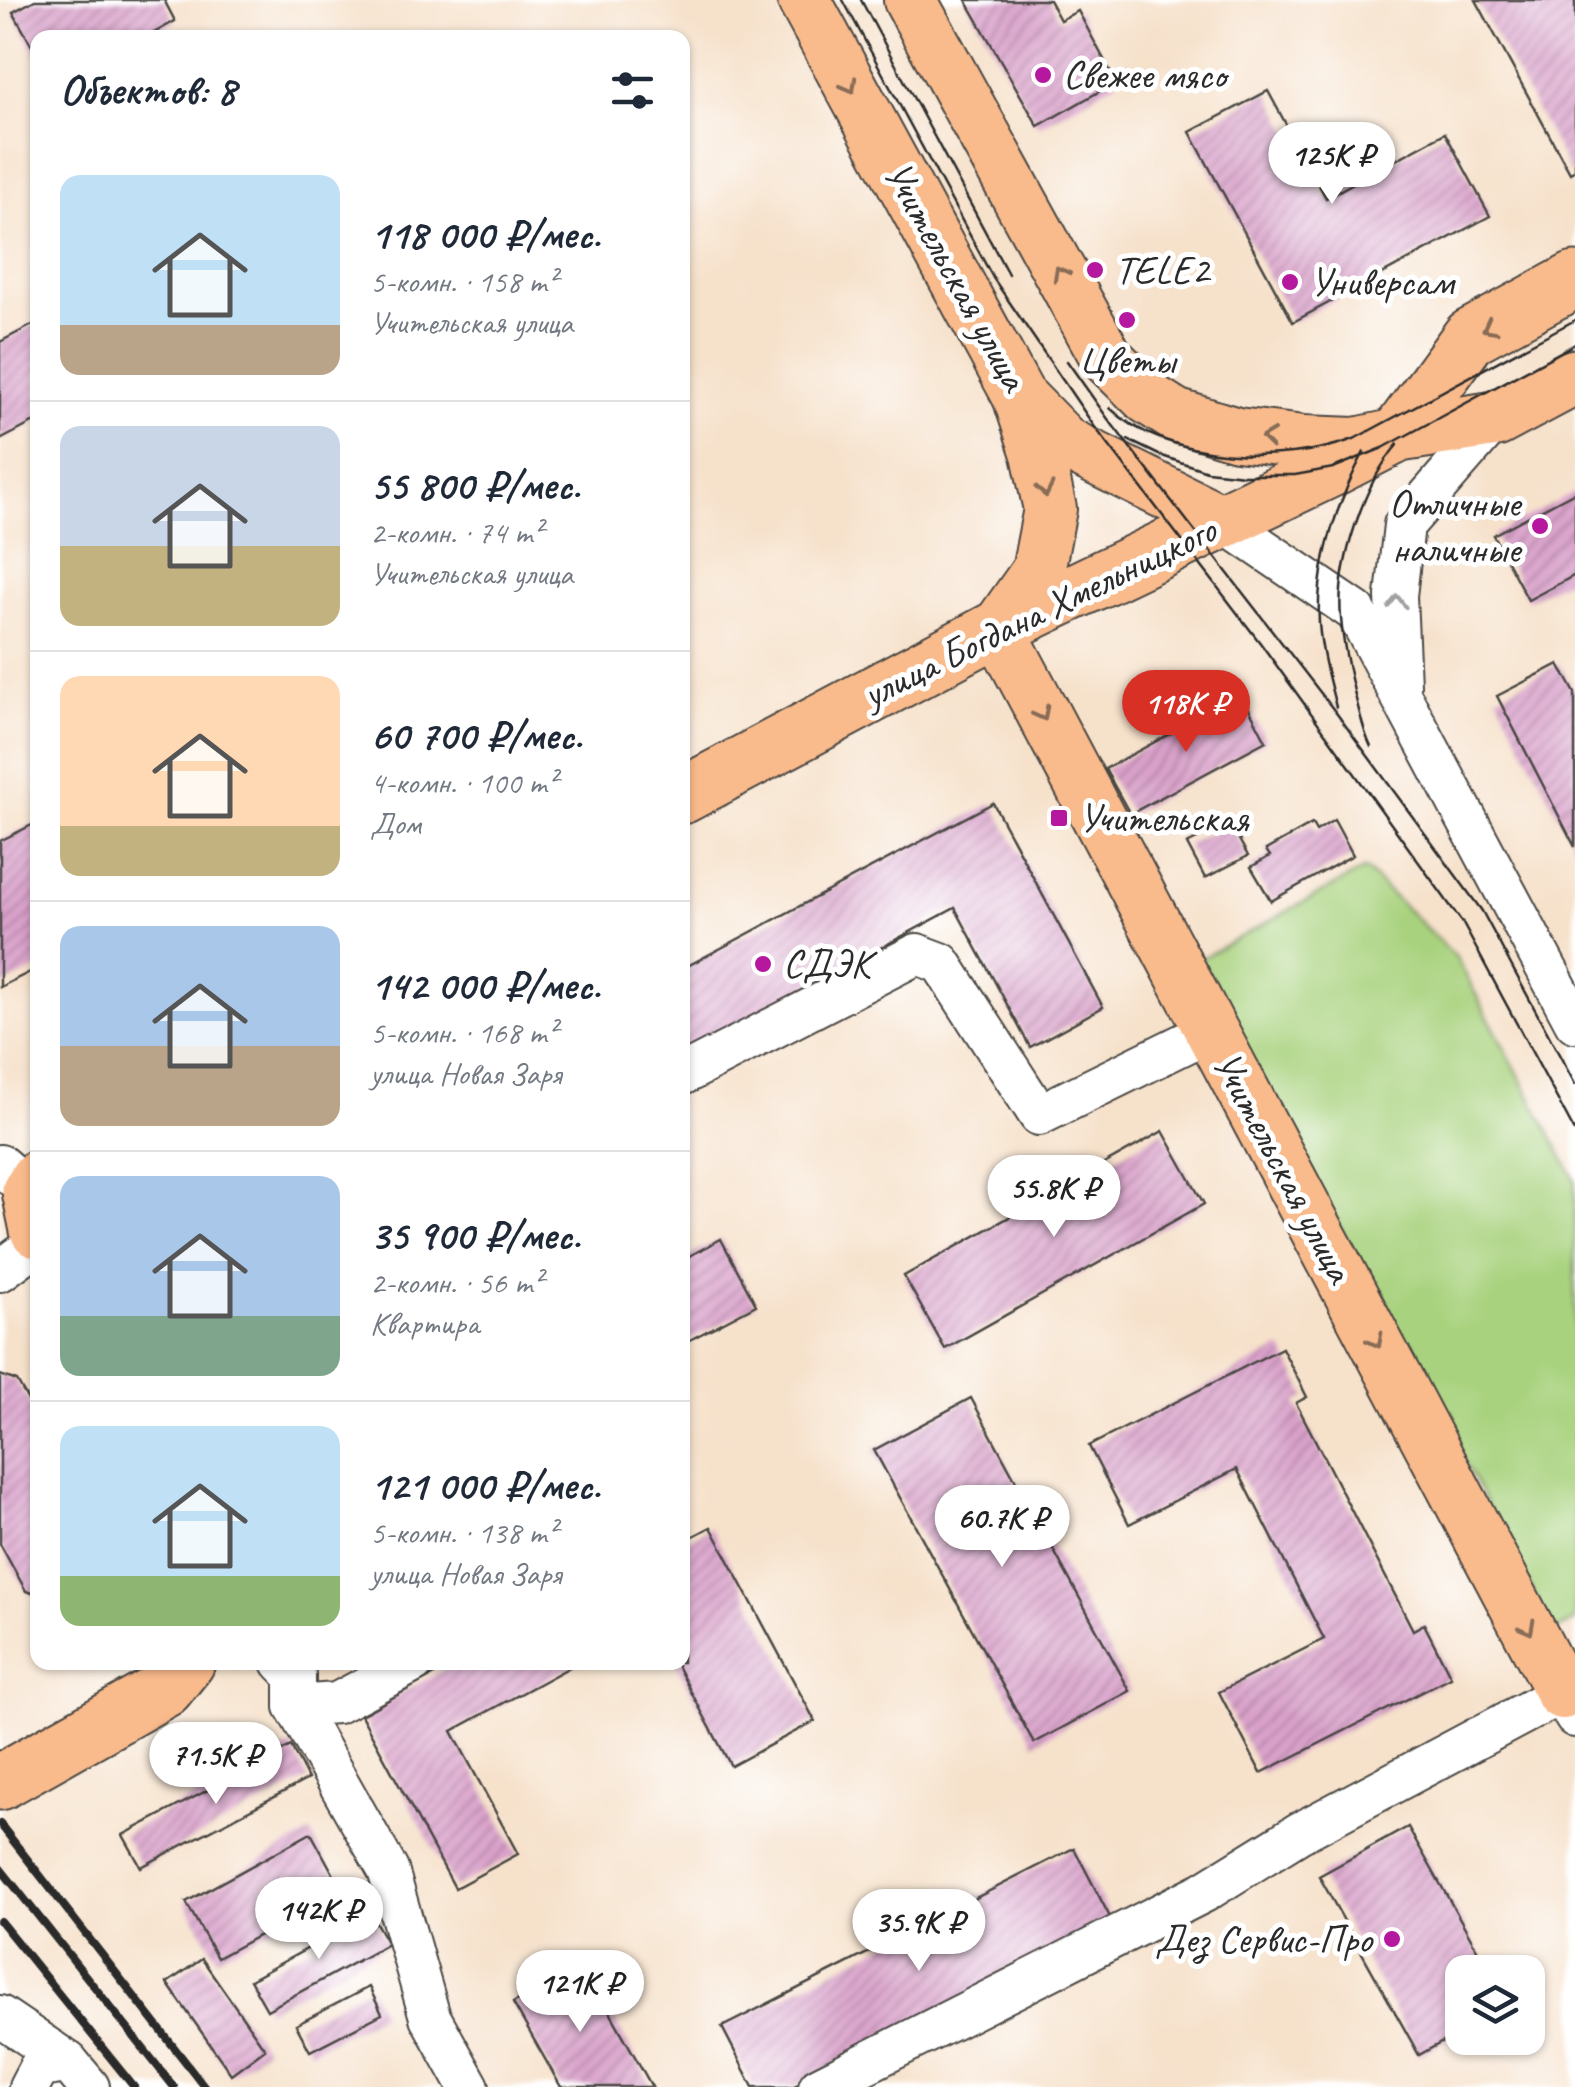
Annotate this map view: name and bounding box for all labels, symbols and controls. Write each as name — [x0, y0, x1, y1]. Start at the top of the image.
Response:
place label: Свежее мясо — [1063, 50, 1230, 100]
icon: filters — [605, 63, 660, 118]
text: Объектов: 8 — [60, 64, 236, 117]
marker: Свежее мясо — [1032, 64, 1054, 86]
one-way arrow — [838, 75, 858, 93]
pin: 125K ₽ — [1251, 122, 1413, 207]
text: 125K ₽ — [1290, 134, 1374, 175]
street label: Учительская улица — [873, 153, 1041, 401]
text: 118 000 ₽/мес. — [370, 208, 600, 261]
icon: home — [140, 215, 260, 335]
place label: TELE2 — [1115, 245, 1212, 295]
place label: Универсам — [1310, 257, 1456, 307]
marker: TELE2 — [1084, 259, 1106, 281]
text: 5-комн. · 158 m² — [370, 261, 557, 302]
one-way arrow — [1053, 265, 1073, 283]
marker: Универсам — [1279, 271, 1301, 293]
text: Учительская улица — [370, 302, 573, 343]
marker: Цветы — [1116, 309, 1138, 331]
one-way arrow — [1482, 315, 1500, 334]
place label: Цветы — [1079, 335, 1178, 385]
one-way arrow — [1260, 428, 1276, 449]
text: 55 800 ₽/мес. — [370, 459, 580, 512]
icon: home — [140, 466, 260, 586]
place label: Отличные наличные — [1389, 478, 1523, 574]
one-way arrow — [1034, 481, 1055, 498]
street label: улица Богдана Хмельницкого — [852, 504, 1226, 720]
text: 2-комн. · 74 m² — [370, 512, 542, 553]
marker: Отличные наличные — [1529, 515, 1551, 537]
text: Учительская улица — [370, 553, 573, 594]
one-way arrow — [1387, 593, 1408, 609]
pin: 118K ₽ — [1105, 670, 1267, 755]
text: 118K ₽ — [1144, 682, 1228, 723]
one-way arrow — [1030, 704, 1049, 722]
text: 60 700 ₽/мес. — [370, 709, 582, 762]
icon: home — [140, 716, 260, 836]
text: 4-комн. · 100 m² — [370, 762, 557, 803]
place label: Учительская — [1079, 793, 1250, 843]
text: Дом — [370, 803, 421, 844]
marker: Учительская — [1048, 807, 1070, 829]
place label: СДЭК — [783, 939, 879, 989]
marker: СДЭК — [752, 953, 774, 975]
text: 142 000 ₽/мес. — [370, 959, 600, 1012]
icon: home — [140, 966, 260, 1086]
text: 5-комн. · 168 m² — [370, 1012, 557, 1053]
street label: Учительская улица — [1201, 1043, 1366, 1293]
text: улица Новая Заря — [370, 1053, 561, 1094]
pin: 55.8K ₽ — [962, 1155, 1146, 1240]
text: 55.8K ₽ — [1009, 1167, 1099, 1208]
text: 35 900 ₽/мес. — [370, 1209, 580, 1262]
icon: home — [140, 1216, 260, 1336]
text: 2-комн. · 56 m² — [370, 1262, 542, 1303]
text: Квартира — [370, 1303, 479, 1344]
one-way arrow — [1363, 1331, 1383, 1349]
text: 121 000 ₽/мес. — [370, 1459, 600, 1512]
icon: home — [140, 1466, 260, 1586]
pin: 60.7K ₽ — [910, 1485, 1094, 1570]
text: 60.7K ₽ — [957, 1497, 1047, 1538]
text: 5-комн. · 138 m² — [370, 1512, 557, 1553]
text: улица Новая Заря — [370, 1553, 561, 1594]
one-way arrow — [1516, 1618, 1535, 1636]
pin: 71.5K ₽ — [124, 1722, 308, 1807]
text: 71.5K ₽ — [171, 1734, 261, 1775]
pin: 142K ₽ — [238, 1877, 400, 1962]
text: 142K ₽ — [277, 1889, 361, 1930]
pin: 35.9K ₽ — [827, 1889, 1011, 1974]
text: 35.9K ₽ — [874, 1901, 964, 1942]
place label: Дез Сервис-Про — [1155, 1914, 1374, 1964]
marker: Дез Сервис-Про — [1381, 1928, 1403, 1950]
pin: 121K ₽ — [499, 1950, 661, 2035]
map controls — [1445, 1955, 1545, 2055]
button: layers — [1445, 1955, 1545, 2055]
text: 121K ₽ — [538, 1962, 622, 2003]

